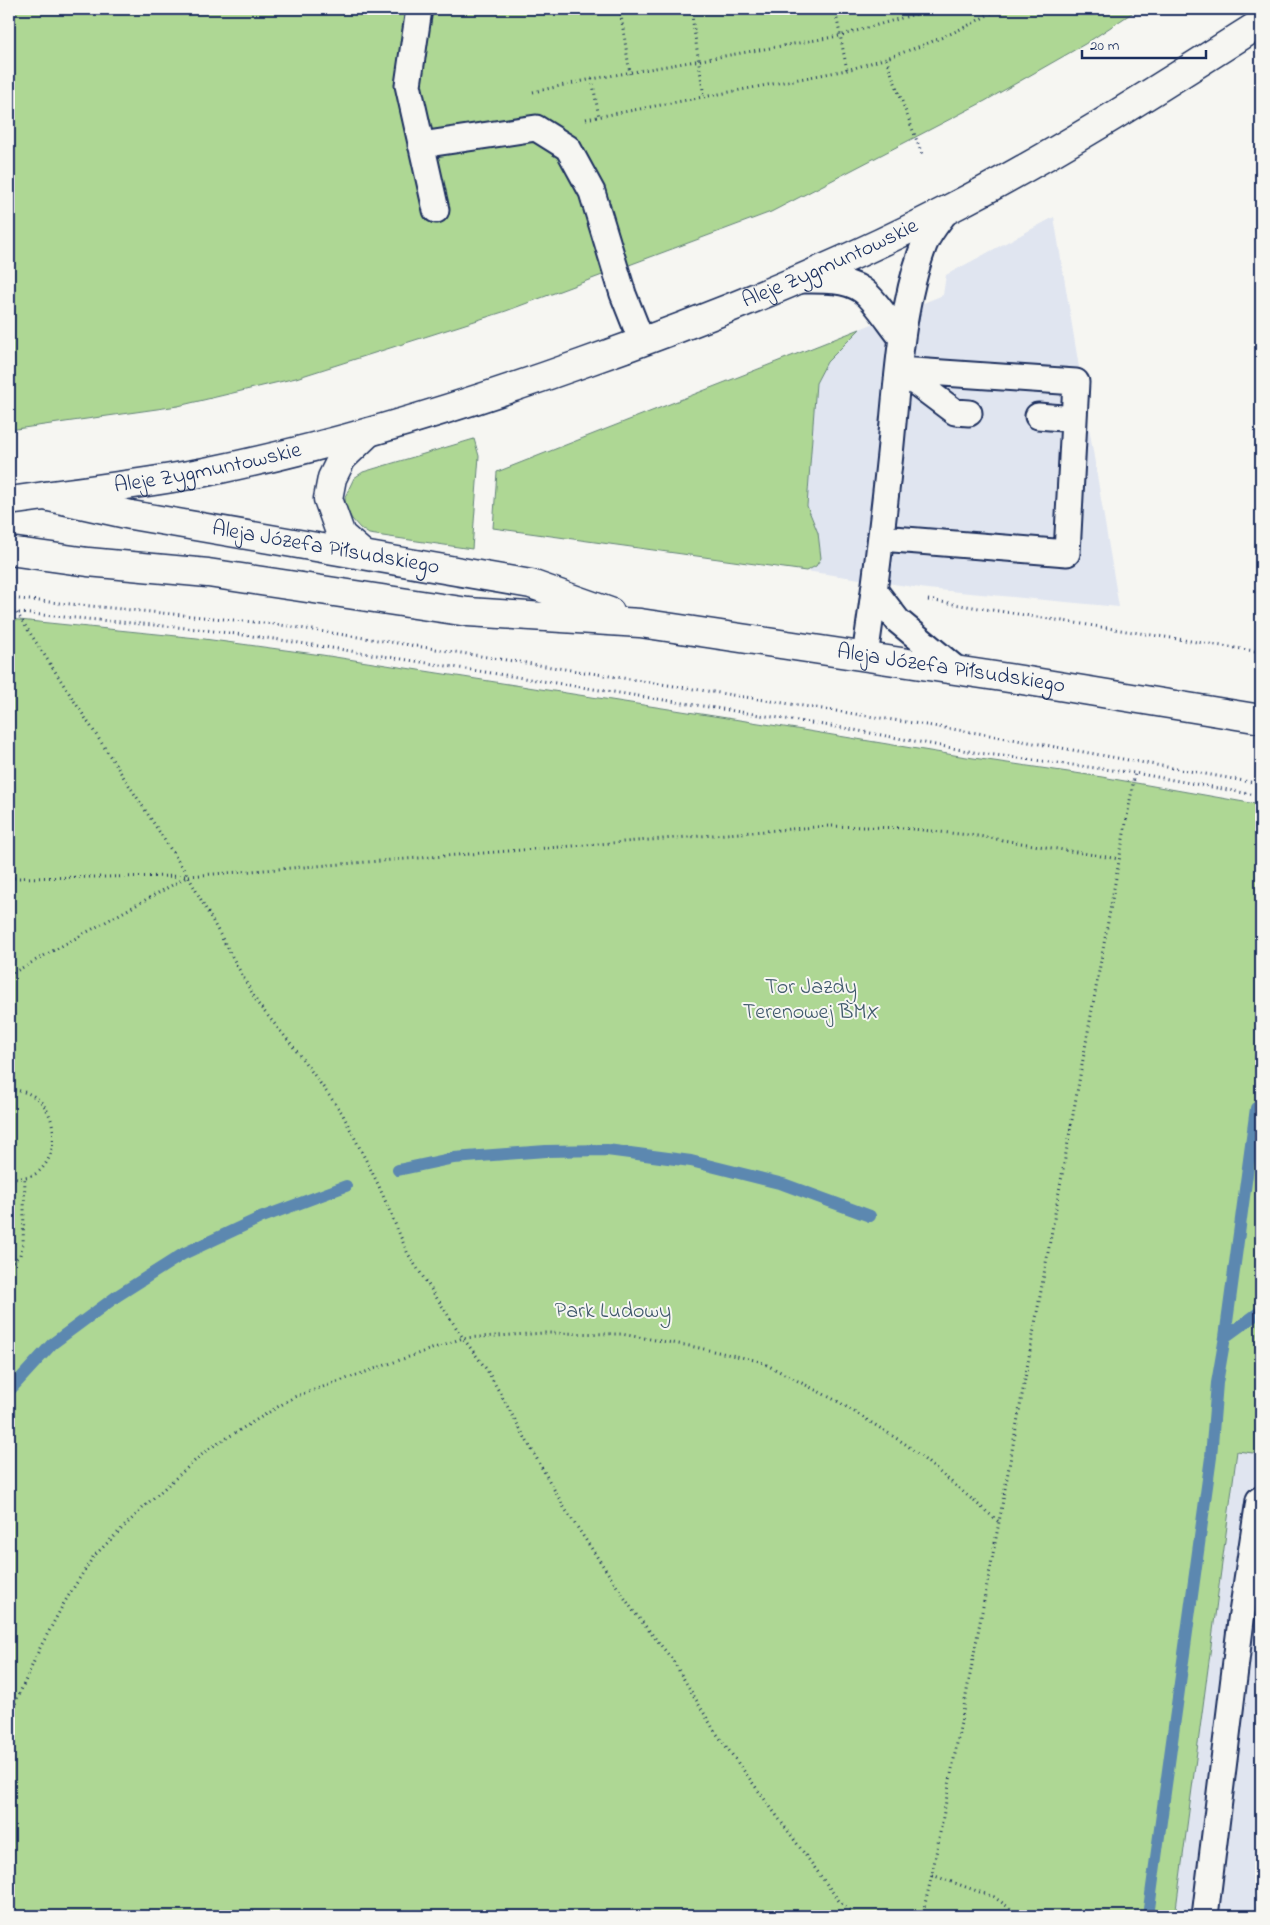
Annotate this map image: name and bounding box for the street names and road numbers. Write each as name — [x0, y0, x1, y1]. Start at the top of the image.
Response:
street label: Aleje Zygmuntowskie — [737, 211, 924, 318]
street label: Aleje Zygmuntowskie — [112, 435, 305, 503]
street label: Aleja Józefa Piłsudskiego — [209, 513, 442, 584]
street label: Aleja Józefa Piłsudskiego — [835, 637, 1067, 703]

